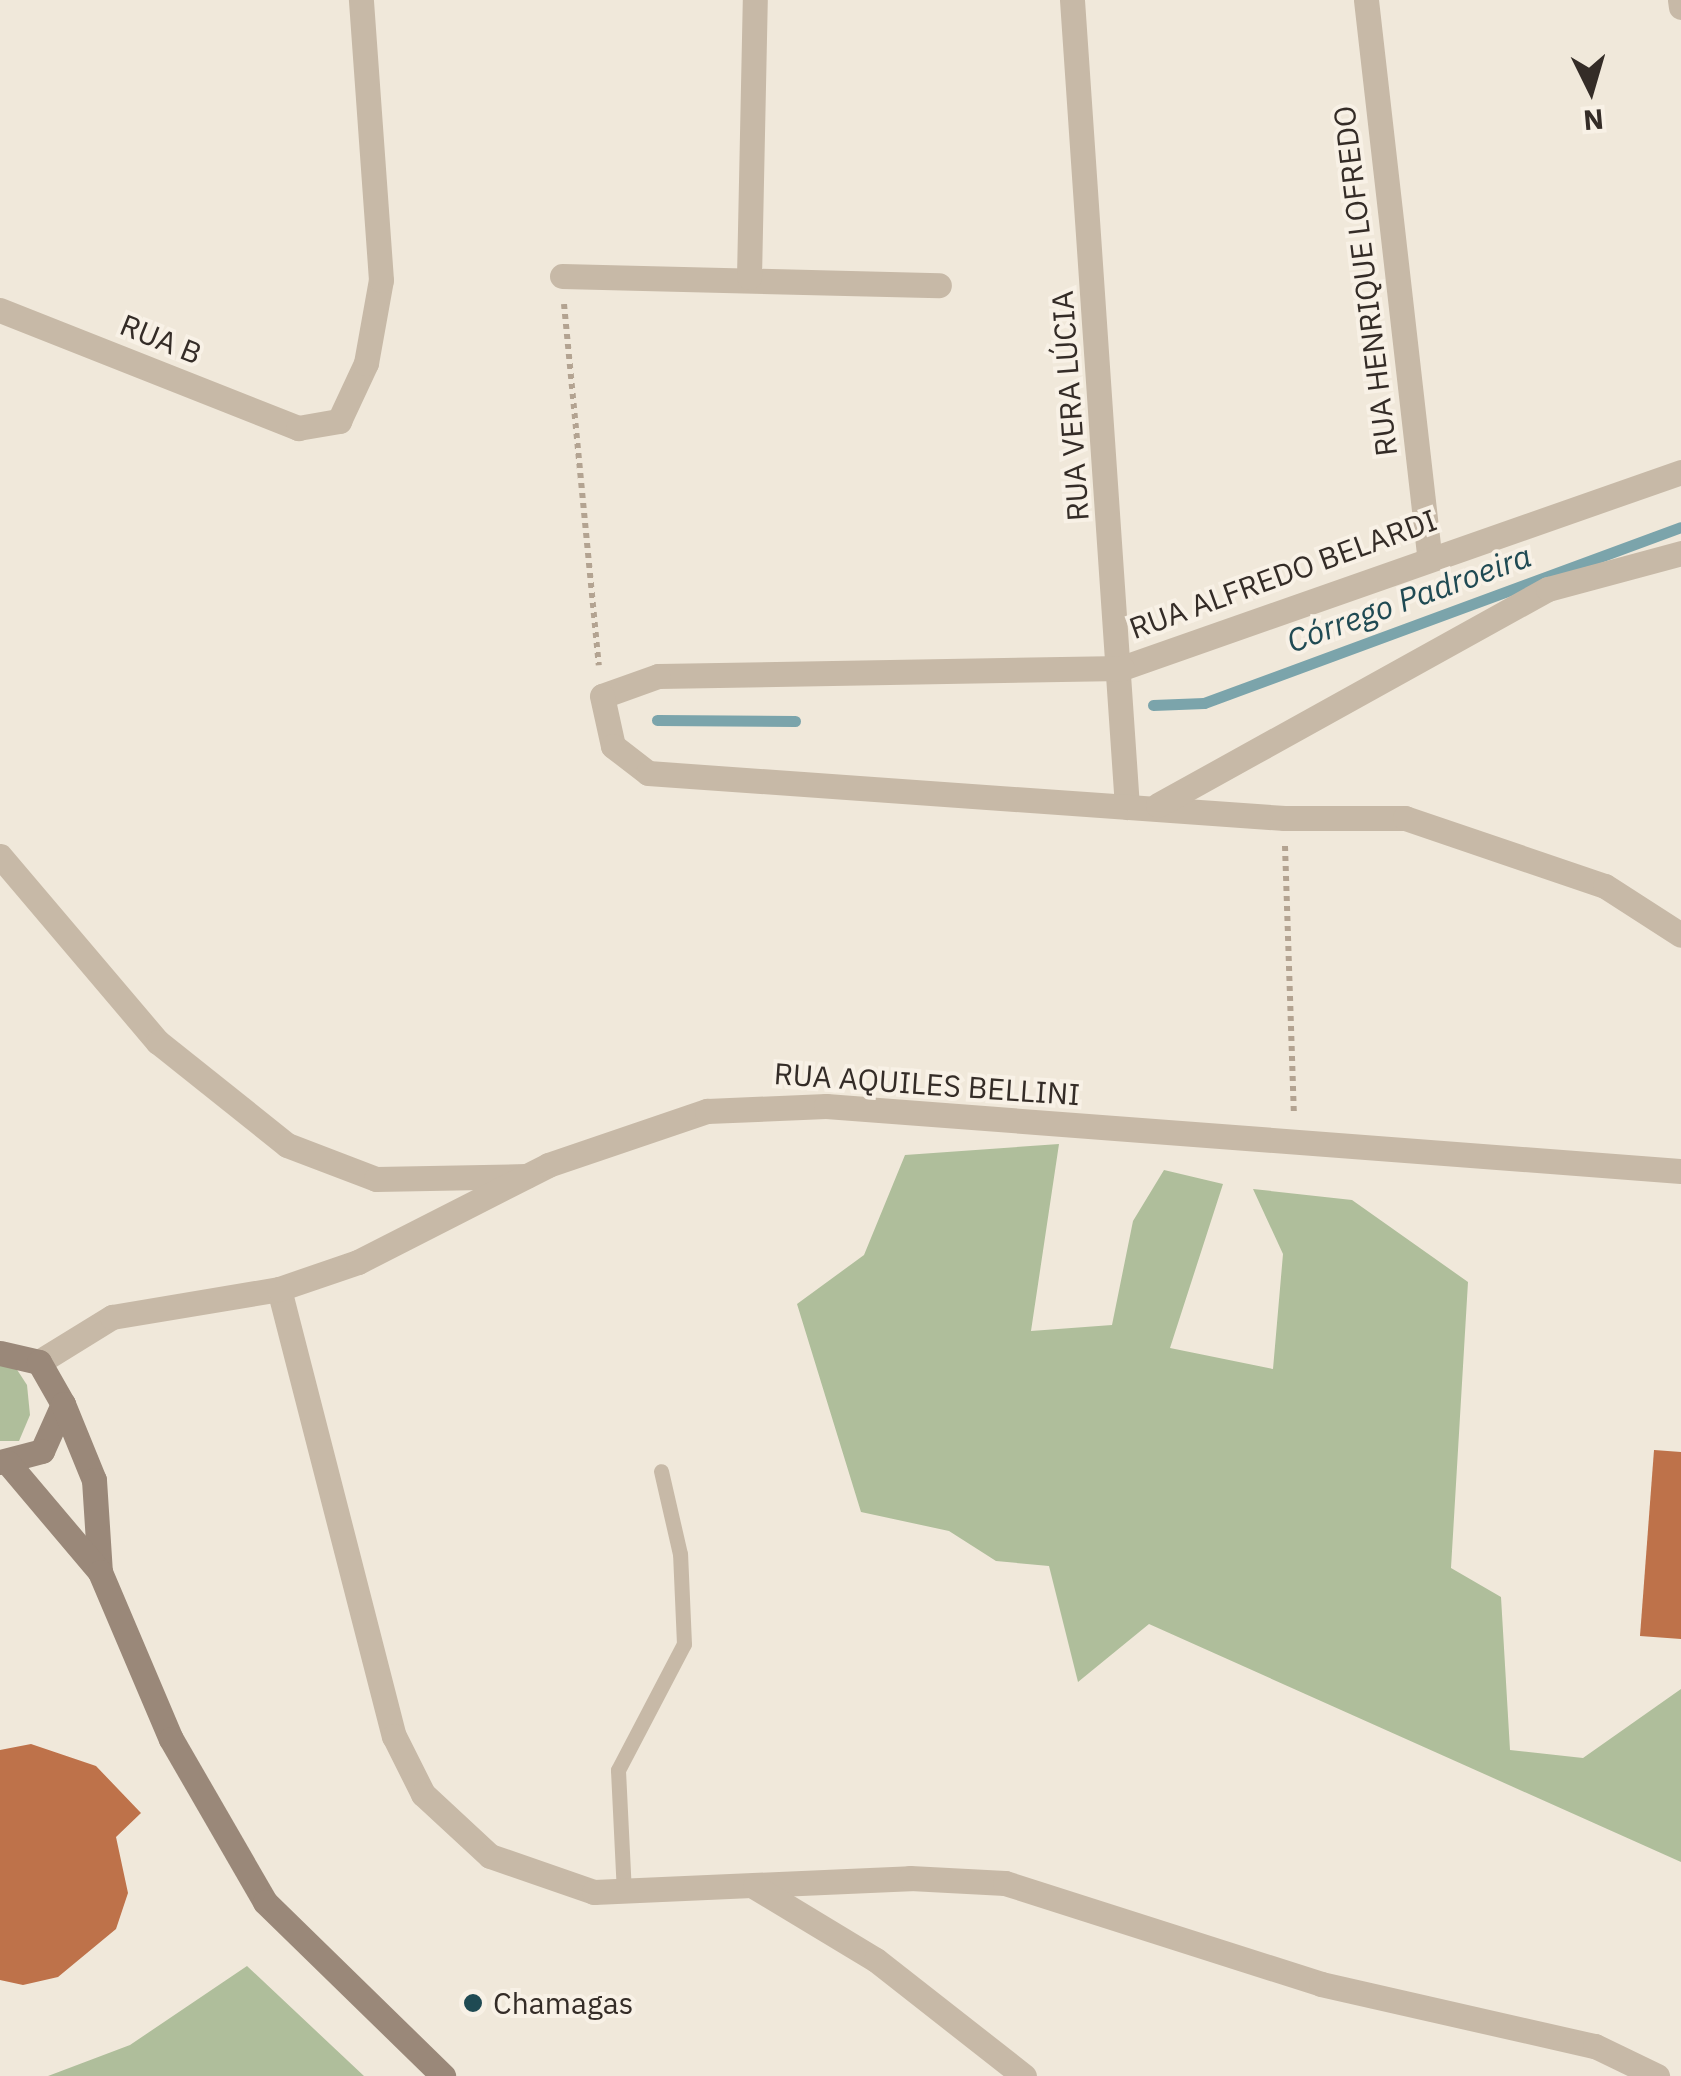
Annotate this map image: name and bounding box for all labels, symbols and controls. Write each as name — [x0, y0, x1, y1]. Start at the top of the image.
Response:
north arrow — [1541, 40, 1641, 140]
text: N — [1582, 101, 1605, 140]
street label: RUA HENRIQUE LOFREDO — [1326, 104, 1404, 458]
street label: RUA VERA LÚCIA — [1044, 290, 1096, 522]
street label: RUA B — [115, 306, 207, 372]
street label: RUA ALFREDO BELARDI — [1124, 502, 1442, 646]
water label: Córrego Padroeira — [1282, 536, 1536, 660]
street label: RUA AQUILES BELLINI — [773, 1055, 1081, 1113]
place label: Chamagas — [493, 1985, 633, 2021]
marker: Chamagas — [462, 1992, 484, 2014]

